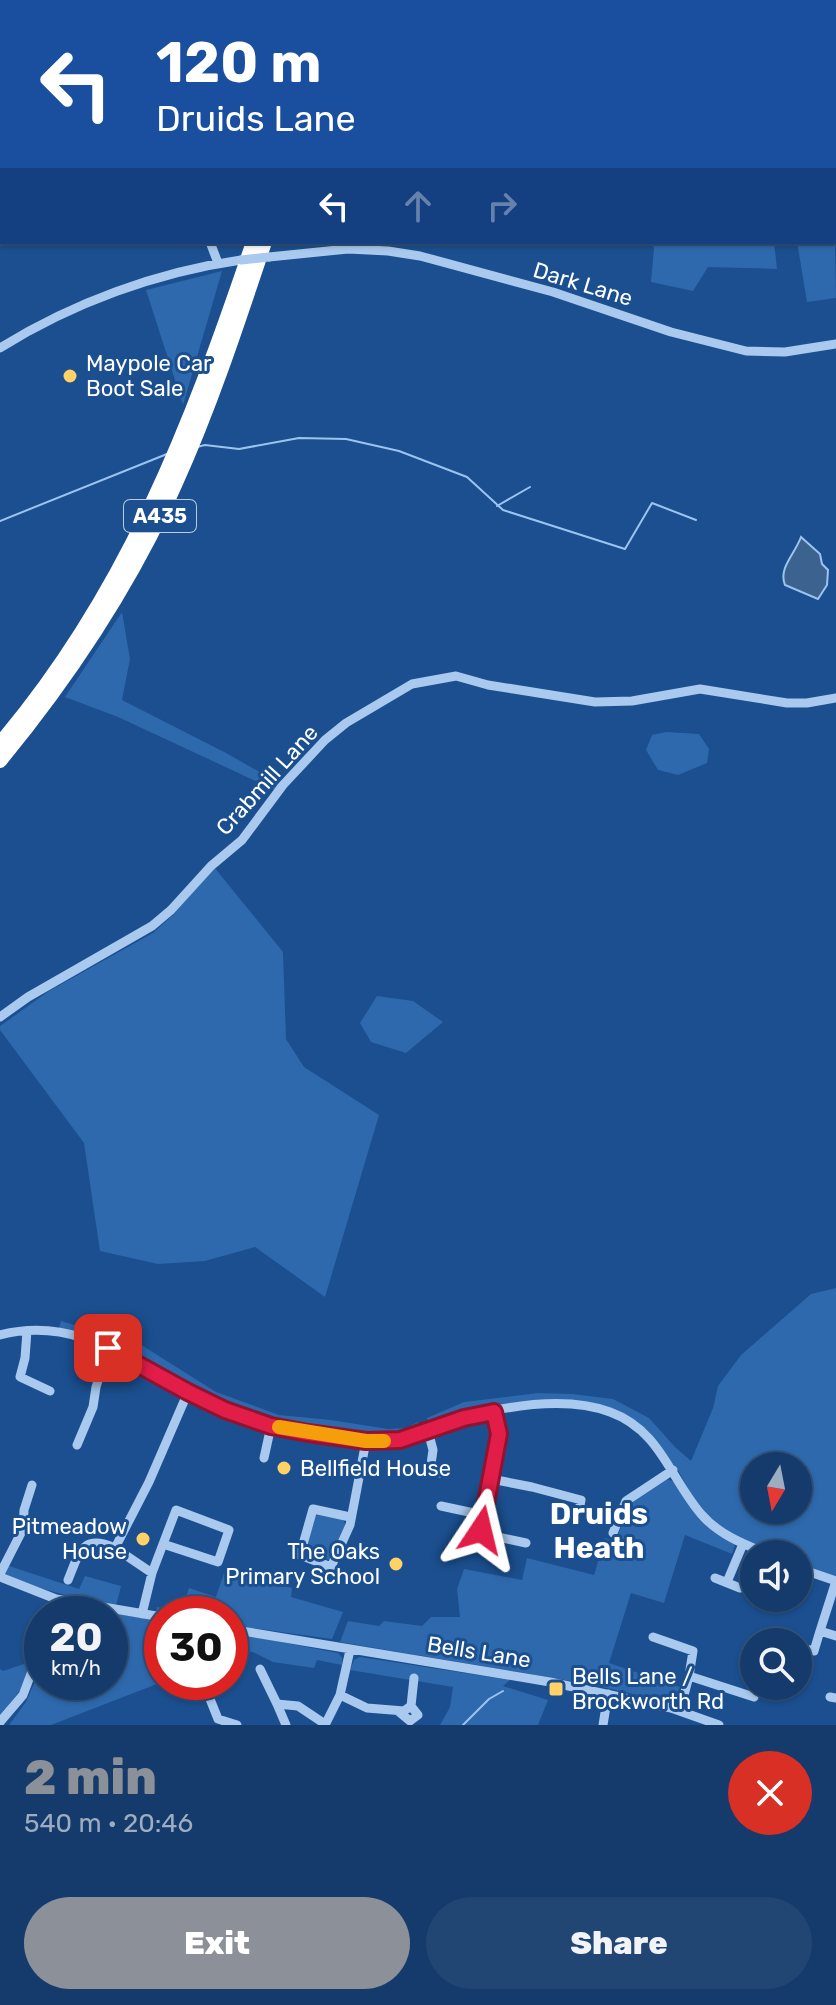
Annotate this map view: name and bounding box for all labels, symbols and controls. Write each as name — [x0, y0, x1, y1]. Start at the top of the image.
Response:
text: 120 m — [156, 30, 322, 96]
icon: left — [24, 32, 128, 136]
text: Druids Lane — [156, 97, 356, 140]
icon: left — [312, 184, 356, 228]
icon: ahead — [396, 184, 440, 228]
icon: right — [480, 184, 524, 228]
street label: Dark Lane — [530, 256, 636, 312]
place label: Maypole Car Boot Sale — [86, 350, 212, 402]
marker: Maypole Car Boot Sale — [61, 367, 79, 385]
road number: A435 — [124, 500, 196, 532]
street label: Crabmill Lane — [210, 719, 324, 841]
pin — [74, 1314, 142, 1382]
icon: arrive — [86, 1326, 130, 1370]
north arrow — [740, 1452, 812, 1524]
map controls — [740, 1452, 812, 1700]
place label: Bellfield House — [300, 1455, 451, 1482]
marker: Bellfield House — [275, 1459, 293, 1477]
position arrow — [439, 1488, 523, 1572]
district label: Druids Heath — [550, 1496, 648, 1566]
place label: Pitmeadow House — [12, 1513, 127, 1565]
marker: Pitmeadow House — [134, 1530, 152, 1548]
place label: The Oaks Primary School — [225, 1538, 380, 1590]
button: sound — [740, 1540, 812, 1612]
marker: The Oaks Primary School — [387, 1555, 405, 1573]
speed limit sign: 30 — [144, 1596, 248, 1700]
text: 20 — [49, 1614, 103, 1661]
button: search — [740, 1628, 812, 1700]
street label: Bells Lane — [425, 1630, 533, 1674]
text: km/h — [51, 1656, 101, 1680]
place label: Bells Lane / Brockworth Rd — [572, 1663, 724, 1715]
marker: Bells Lane / Brockworth Rd — [547, 1680, 565, 1698]
text: 2 min — [24, 1749, 157, 1806]
button: close — [728, 1751, 812, 1835]
text: 540 m · 20:46 — [24, 1808, 193, 1839]
button: Exit — [24, 1897, 410, 1989]
button: Share — [426, 1897, 812, 1989]

